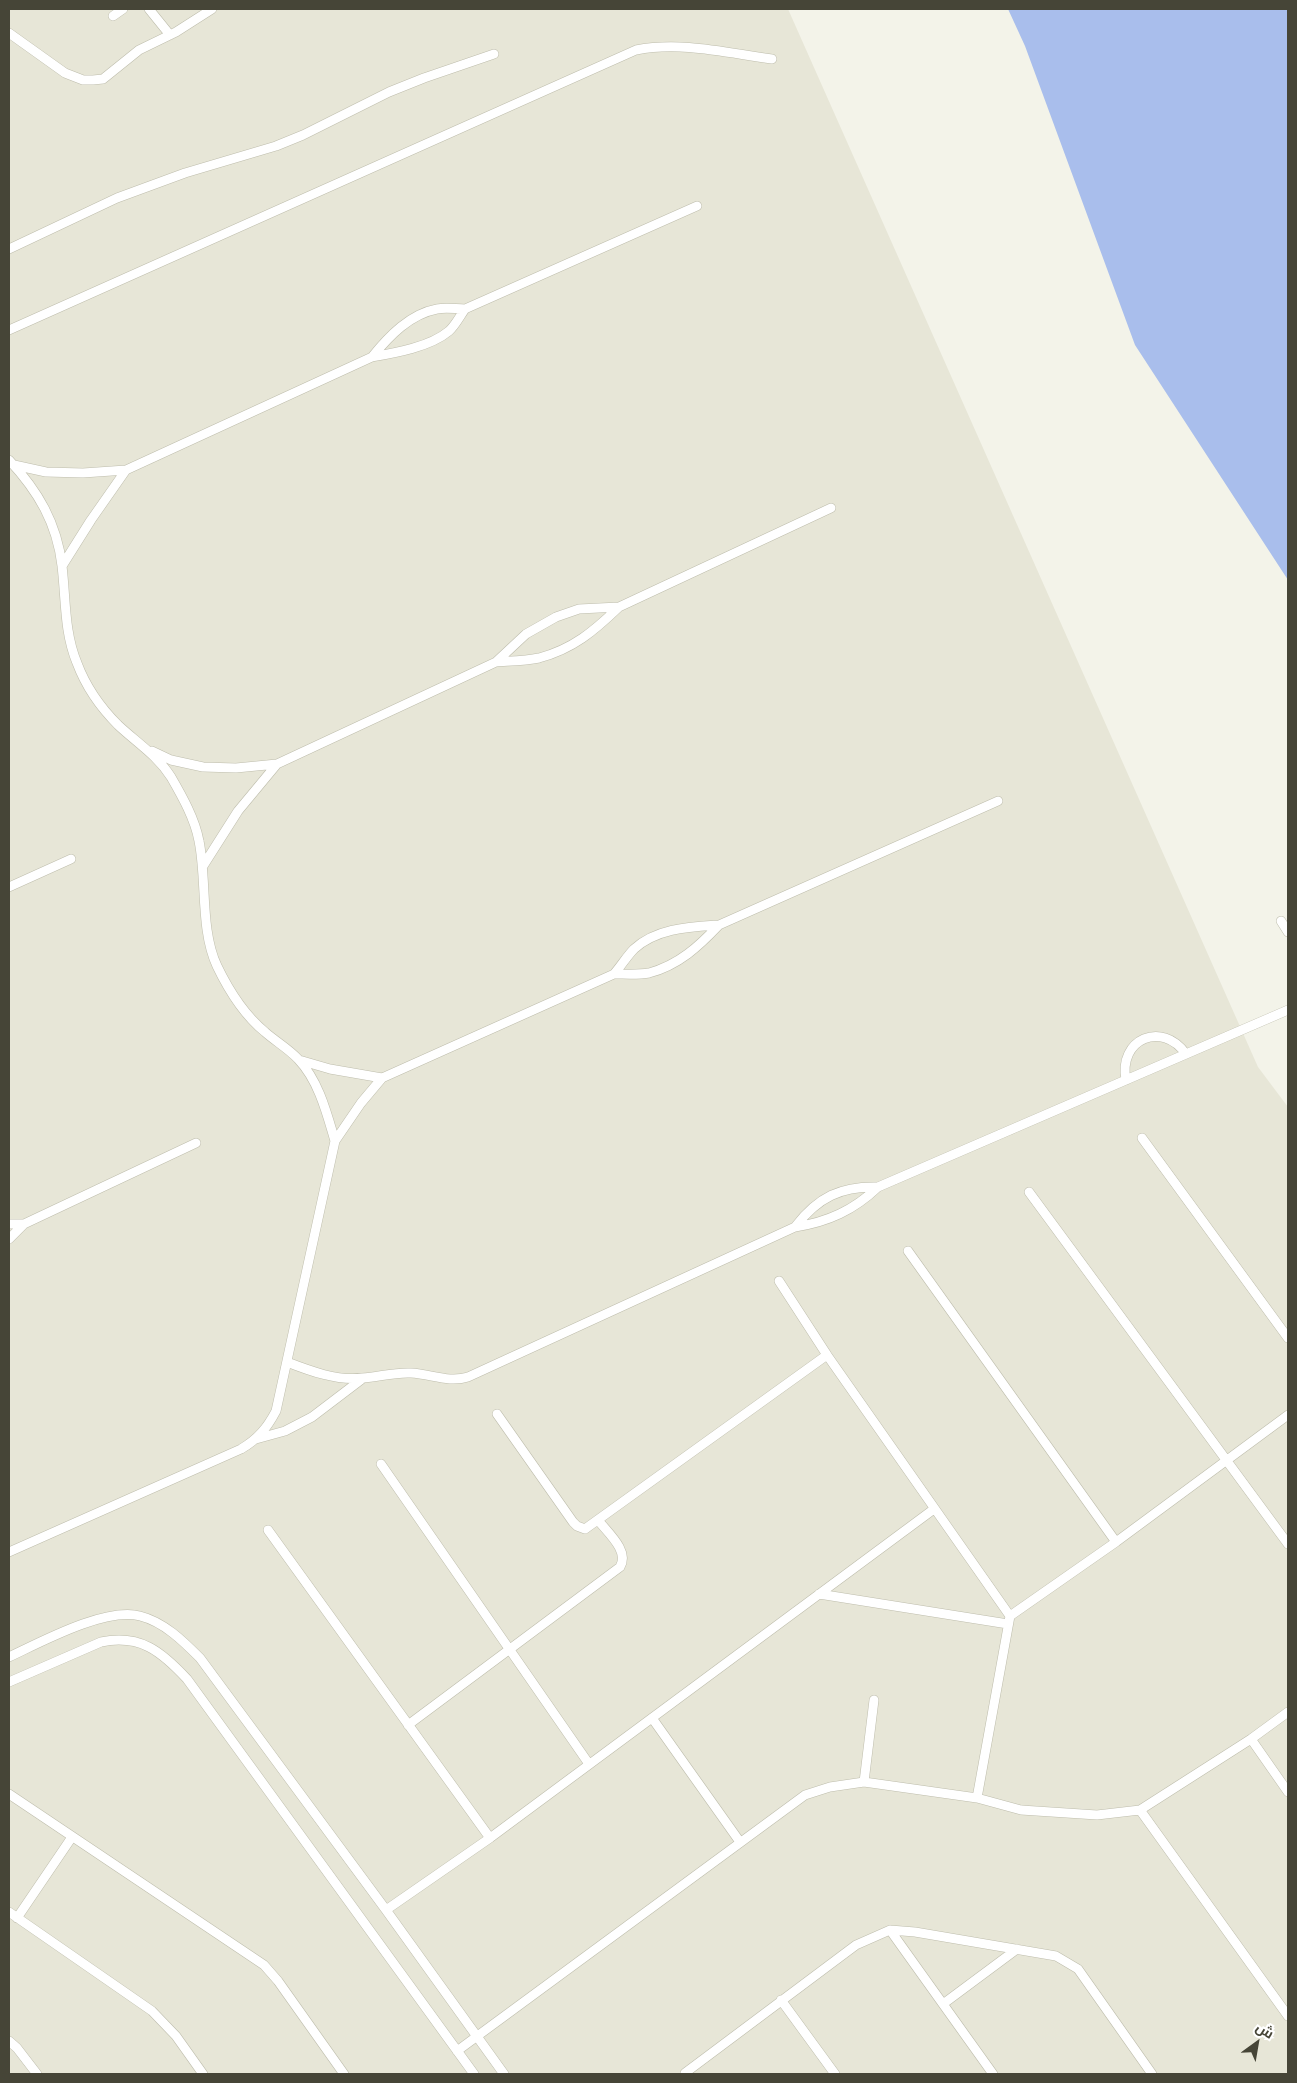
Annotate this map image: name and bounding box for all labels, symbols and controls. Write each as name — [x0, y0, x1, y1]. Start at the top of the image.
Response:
north arrow — [1232, 2018, 1282, 2068]
text: ش — [1253, 2019, 1277, 2042]

